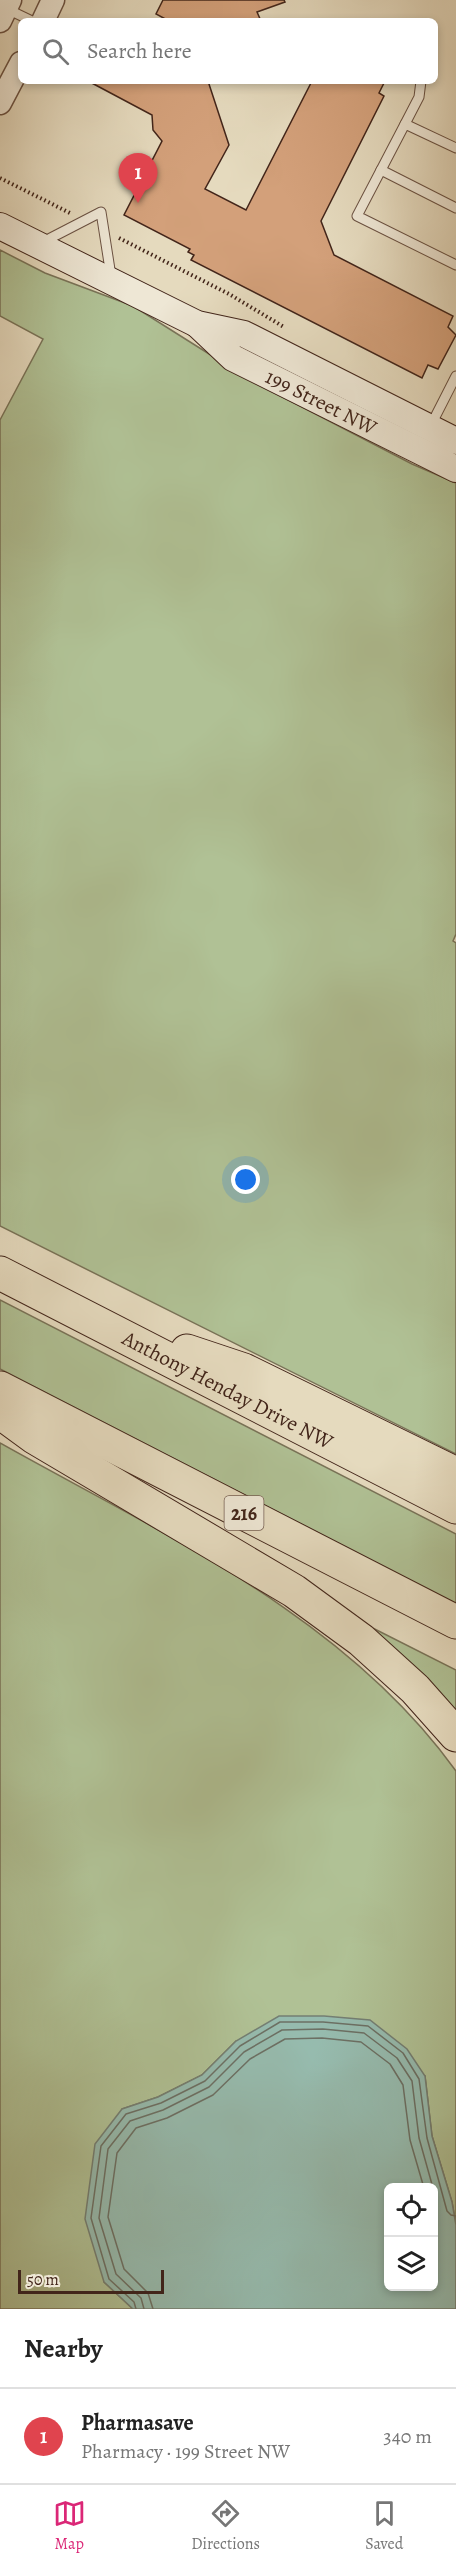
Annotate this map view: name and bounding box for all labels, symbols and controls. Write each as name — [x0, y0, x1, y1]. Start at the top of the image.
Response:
search box — [18, 18, 438, 84]
icon: search — [39, 35, 72, 68]
text: Search here — [87, 36, 192, 66]
pin: 1 — [118, 154, 158, 203]
street label: 199 Street NW — [261, 362, 382, 442]
your location — [231, 1165, 260, 1194]
street label: Anthony Henday Drive NW — [117, 1324, 338, 1456]
road number: 216 — [224, 1496, 264, 1530]
map controls — [384, 2183, 438, 2291]
button: locate — [384, 2183, 438, 2237]
button: layers — [384, 2237, 438, 2291]
scale bar — [18, 2267, 164, 2294]
text: 50 m — [27, 2269, 59, 2291]
text: Nearby — [24, 2331, 103, 2366]
text: Pharmasave — [81, 2408, 194, 2438]
text: 1 — [40, 2423, 47, 2450]
text: 340 m — [383, 2423, 432, 2450]
text: Pharmacy · 199 Street NW — [81, 2438, 290, 2465]
tab: Map — [53, 2497, 86, 2555]
tab: Directions — [191, 2497, 260, 2555]
tab: Saved — [365, 2497, 403, 2555]

